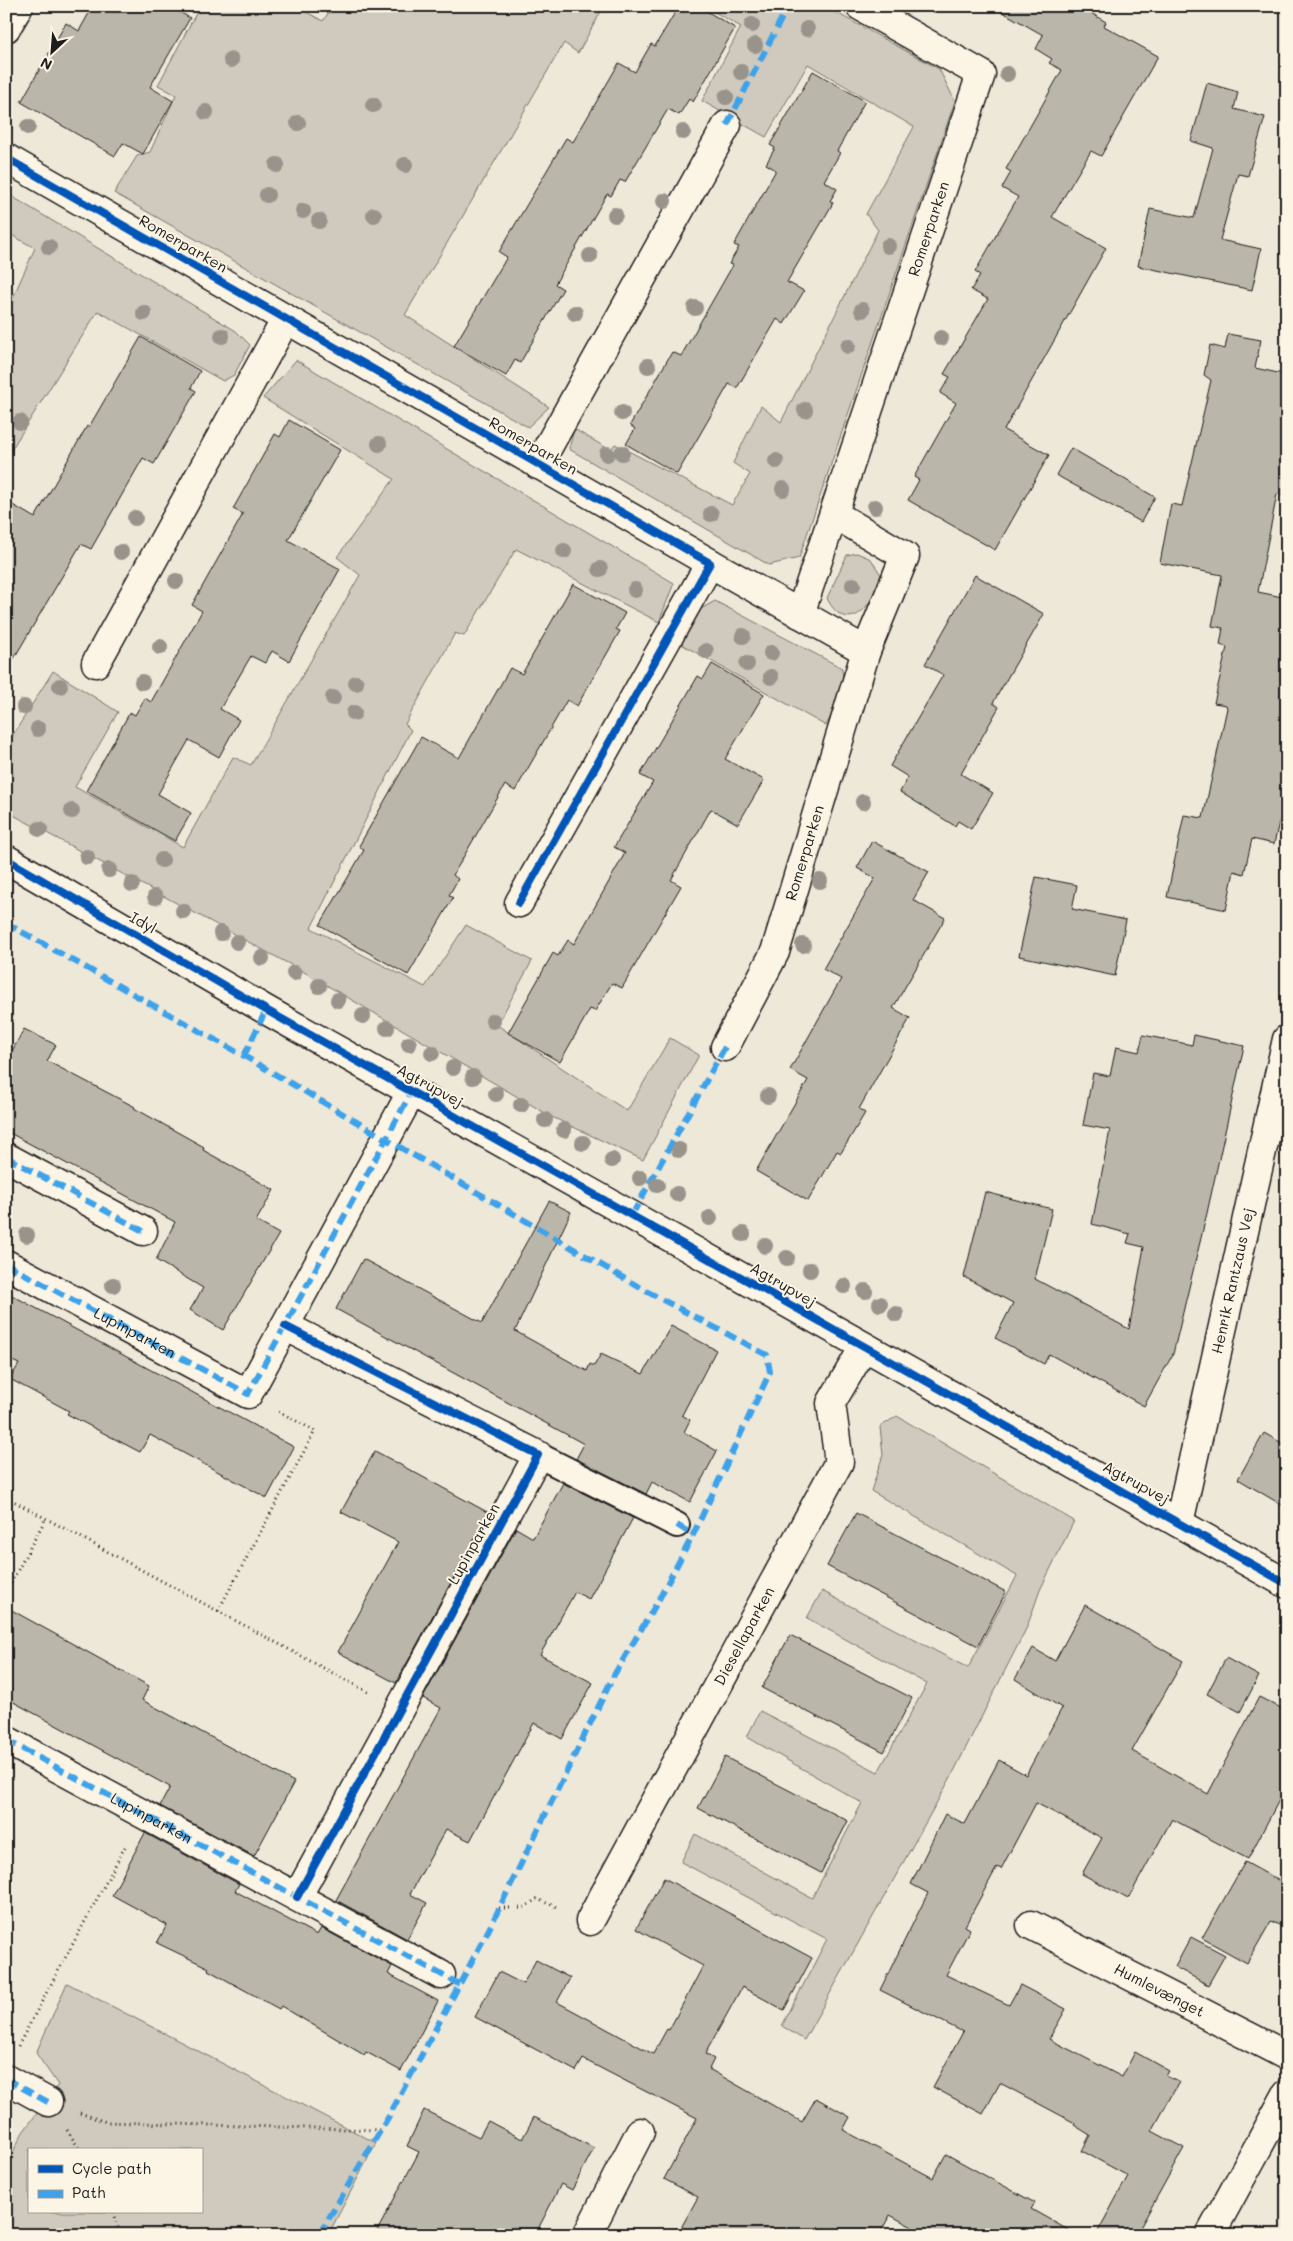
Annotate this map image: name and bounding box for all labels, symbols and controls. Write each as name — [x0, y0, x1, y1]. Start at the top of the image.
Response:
north arrow — [28, 28, 78, 78]
text: N — [37, 53, 55, 75]
street label: Romerparken — [903, 179, 953, 279]
street label: Romerparken — [136, 210, 231, 277]
street label: Romerparken — [486, 412, 581, 479]
street label: Romerparken — [780, 802, 828, 903]
street label: Idyl — [127, 907, 160, 938]
street label: Agtrupvej — [394, 1059, 467, 1112]
street label: Henrik Rantzaus Vej — [1206, 1206, 1258, 1356]
street label: Agtrupvej — [747, 1257, 820, 1311]
street label: Lupinparken — [91, 1302, 179, 1362]
street label: Agtrupvej — [1100, 1456, 1173, 1509]
street label: Lupinparken — [443, 1499, 504, 1588]
street label: Diesellaparken — [709, 1583, 778, 1689]
street label: Lupinparken — [107, 1787, 196, 1848]
street label: Humlevænget — [1111, 1958, 1208, 2021]
legend — [28, 2148, 202, 2214]
text: Cycle path — [72, 2158, 151, 2178]
text: Path — [72, 2182, 106, 2202]

